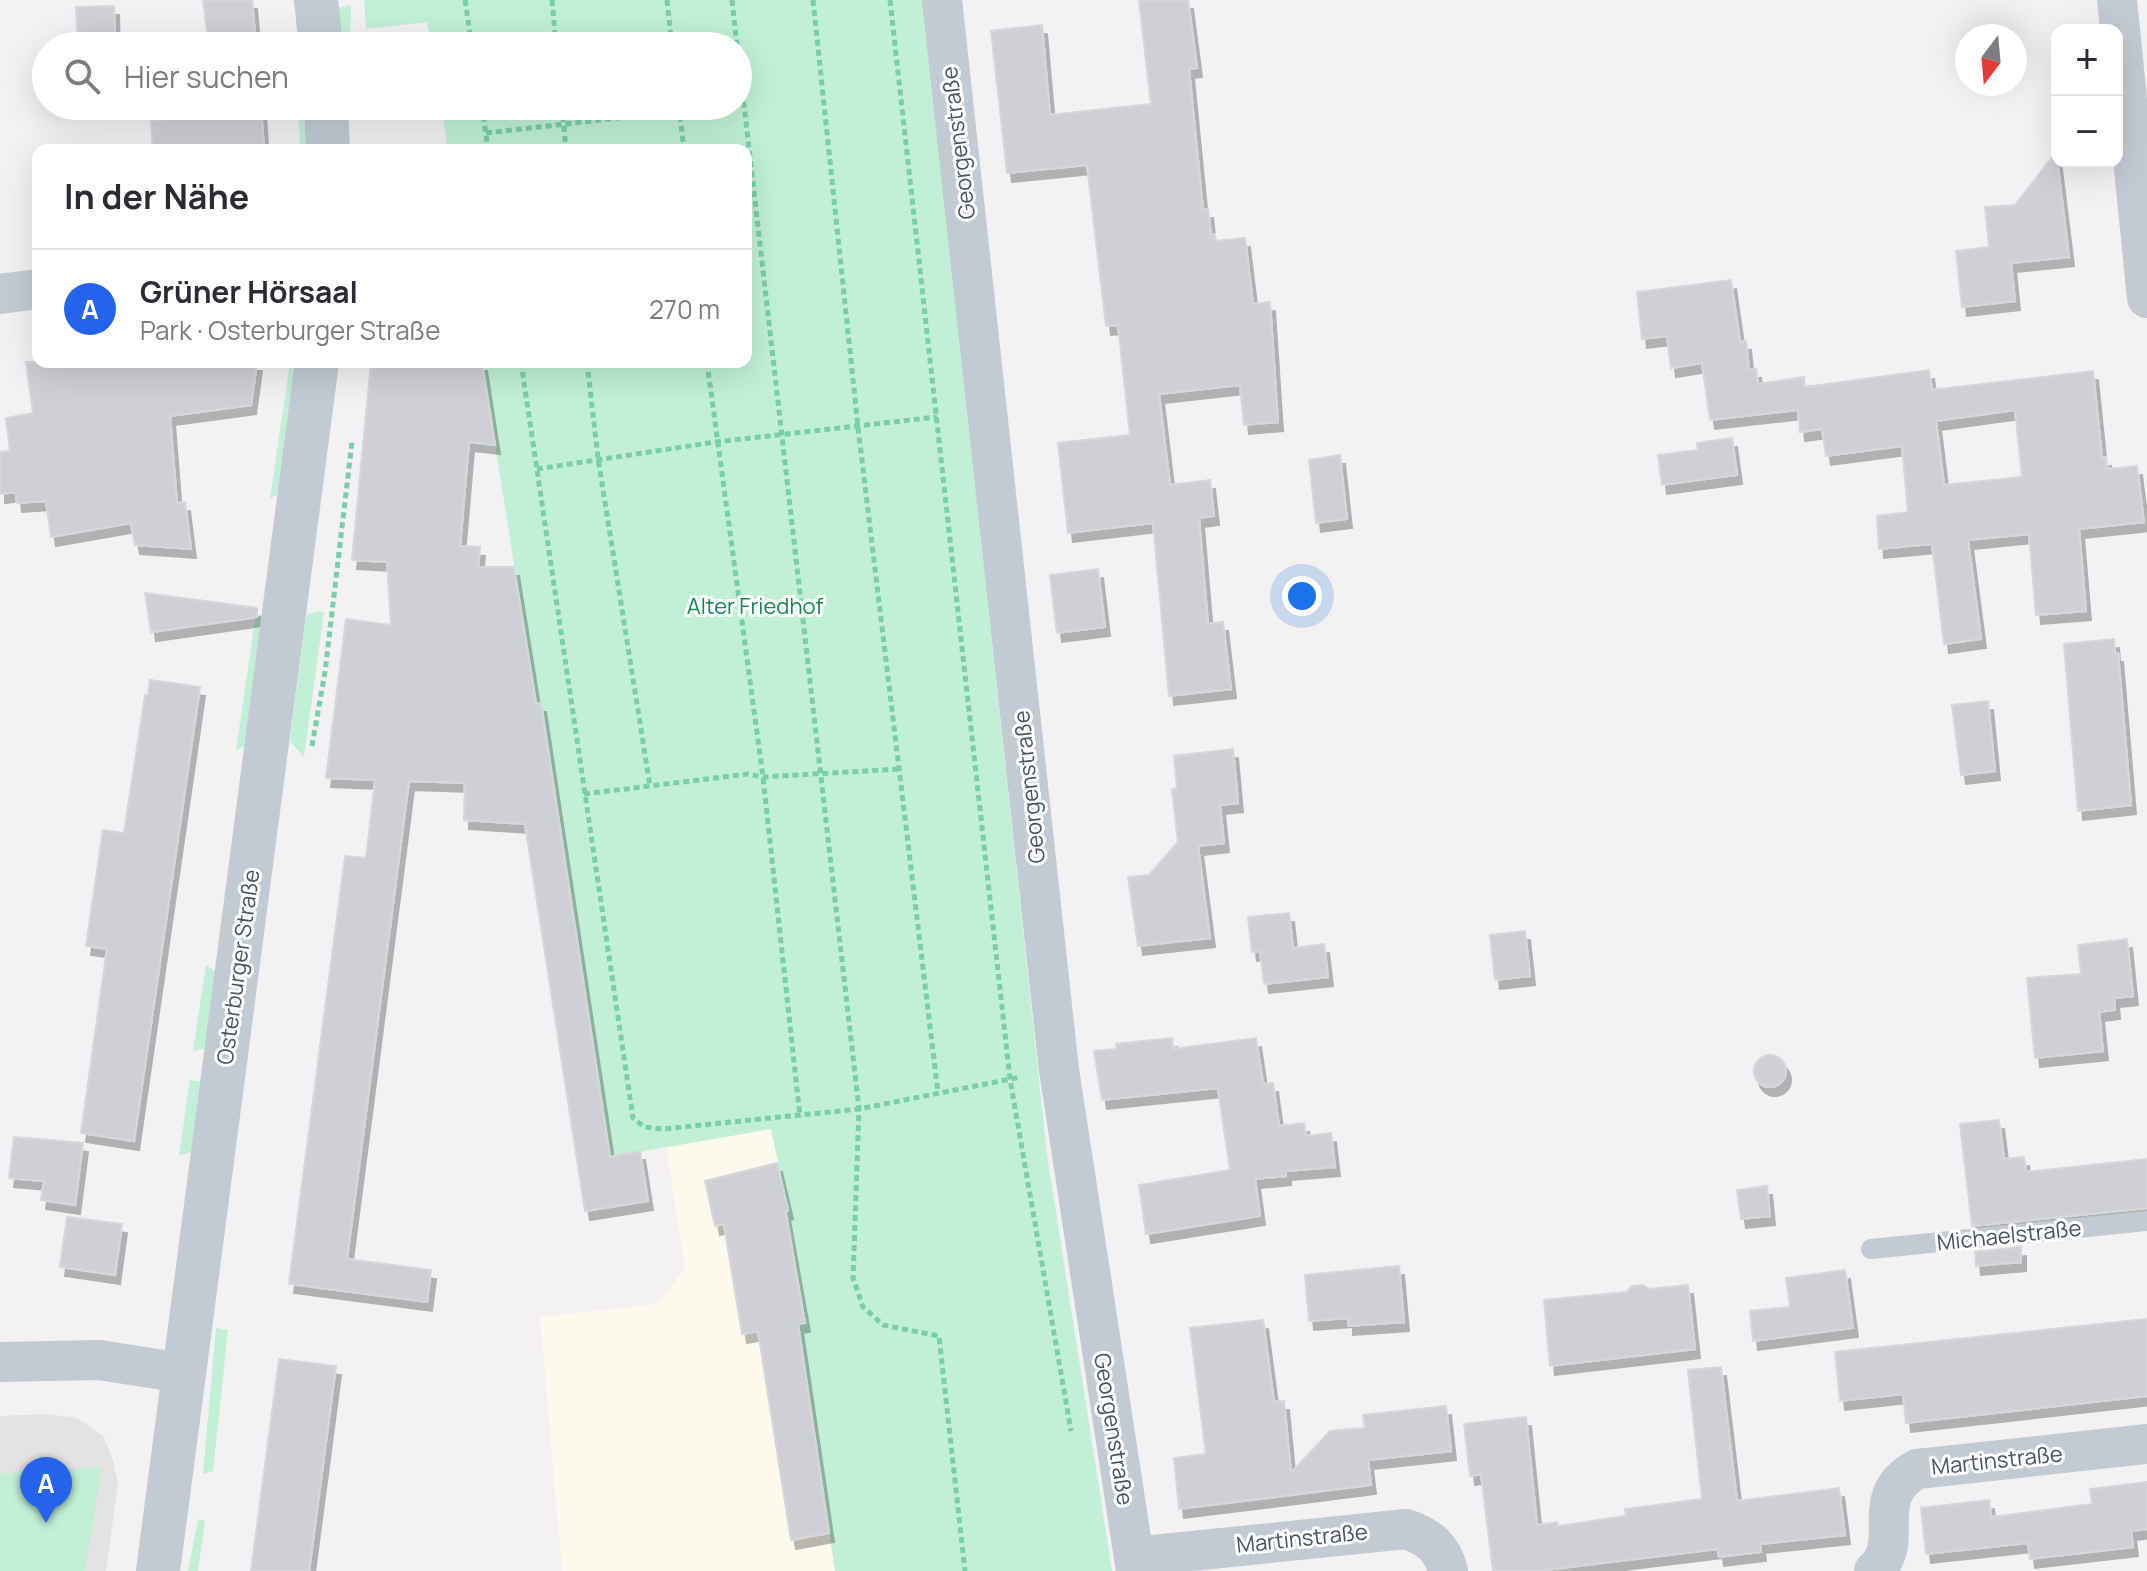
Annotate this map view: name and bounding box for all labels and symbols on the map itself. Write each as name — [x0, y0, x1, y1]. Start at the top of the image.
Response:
north arrow — [1955, 24, 2027, 96]
street label: Georgenstraße — [934, 65, 982, 221]
your location — [1282, 576, 1322, 616]
park label: Alter Friedhof — [687, 591, 823, 621]
street label: Georgenstraße — [1006, 709, 1052, 865]
street label: Osterburger Straße — [209, 867, 267, 1066]
street label: Michaelstraße — [1935, 1212, 2083, 1258]
street label: Georgenstraße — [1087, 1351, 1141, 1507]
street label: Martinstraße — [1930, 1438, 2064, 1482]
pin: A — [20, 1457, 72, 1523]
street label: Martinstraße — [1235, 1516, 1369, 1560]

